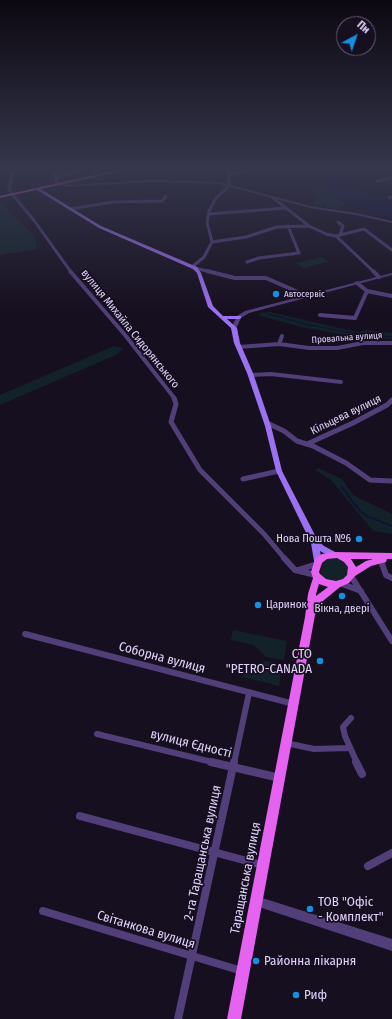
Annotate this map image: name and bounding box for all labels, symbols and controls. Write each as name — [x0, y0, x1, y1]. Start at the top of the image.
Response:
north arrow — [336, 16, 376, 56]
text: Пн — [354, 18, 372, 36]
street label: вулиця Михайла Сидорянського — [78, 267, 182, 391]
marker: Автосервіс — [271, 289, 281, 299]
place label: Автосервіс — [284, 289, 325, 299]
street label: Провальна вулиця — [311, 330, 383, 346]
street label: Кільцева вулиця — [309, 392, 383, 438]
place label: Нова Пошта №6 — [276, 532, 351, 546]
marker: Нова Пошта №6 — [354, 534, 364, 544]
marker: Вікна, двері — [337, 591, 347, 601]
place label: Царинок — [266, 598, 307, 612]
marker: Царинок — [253, 600, 263, 610]
place label: Вікна, двері — [314, 602, 370, 616]
street label: Соборна вулиця — [117, 639, 207, 677]
place label: СТО "PETRO-CANADA — [226, 646, 312, 677]
marker: СТО "PETRO-CANADA — [315, 656, 325, 666]
street label: вулиця Єдності — [149, 726, 233, 762]
street label: 2-га Таращанська вулиця — [181, 784, 225, 922]
street label: Таращанська вулиця — [228, 821, 264, 935]
place label: ТОВ "Офіс - Комплект" — [318, 894, 384, 925]
marker: ТОВ "Офіс - Комплект" — [305, 904, 315, 914]
street label: Світанкова вулиця — [95, 908, 197, 952]
place label: Районна лікарня — [264, 953, 356, 969]
marker: Районна лікарня — [251, 956, 261, 966]
place label: Риф — [304, 987, 327, 1003]
marker: Риф — [291, 990, 301, 1000]

